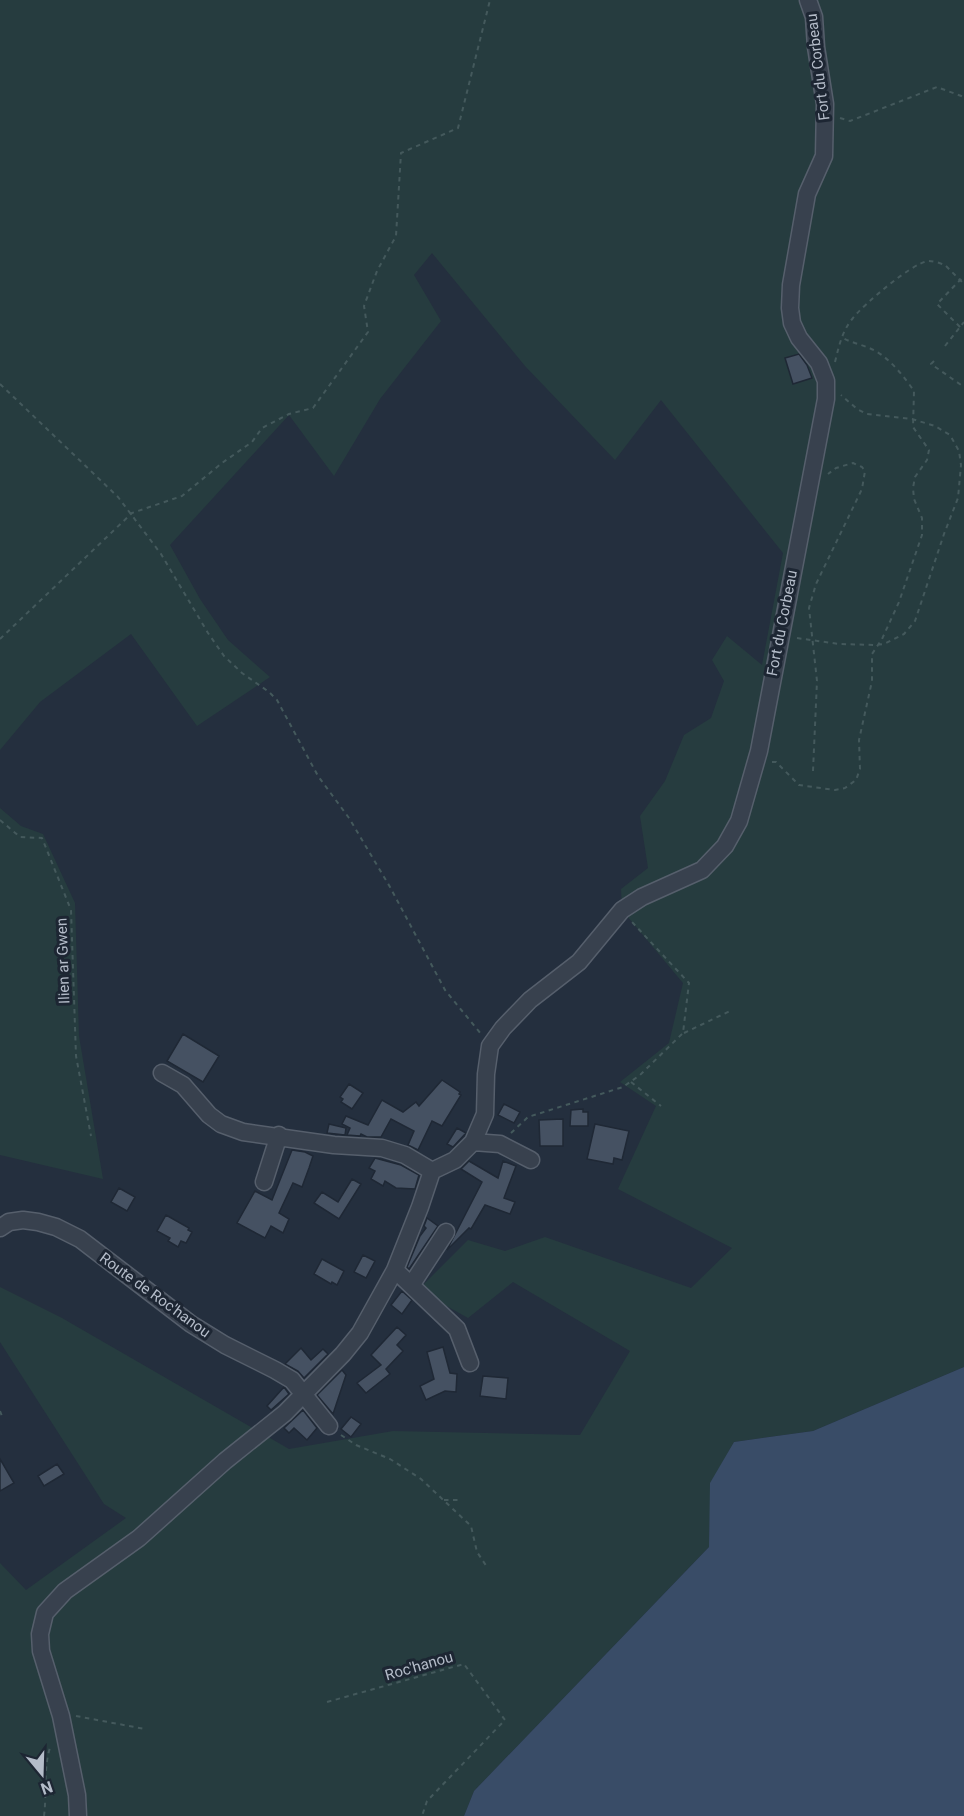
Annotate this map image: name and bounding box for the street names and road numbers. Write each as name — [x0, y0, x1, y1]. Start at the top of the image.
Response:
street label: Fort du Corbeau — [803, 13, 833, 121]
street label: Fort du Corbeau — [763, 569, 801, 677]
street label: Ilien ar Gwen — [53, 918, 73, 1004]
street label: Route de Roc'hanou — [96, 1249, 214, 1341]
street label: Roc'hanou — [383, 1648, 455, 1684]

